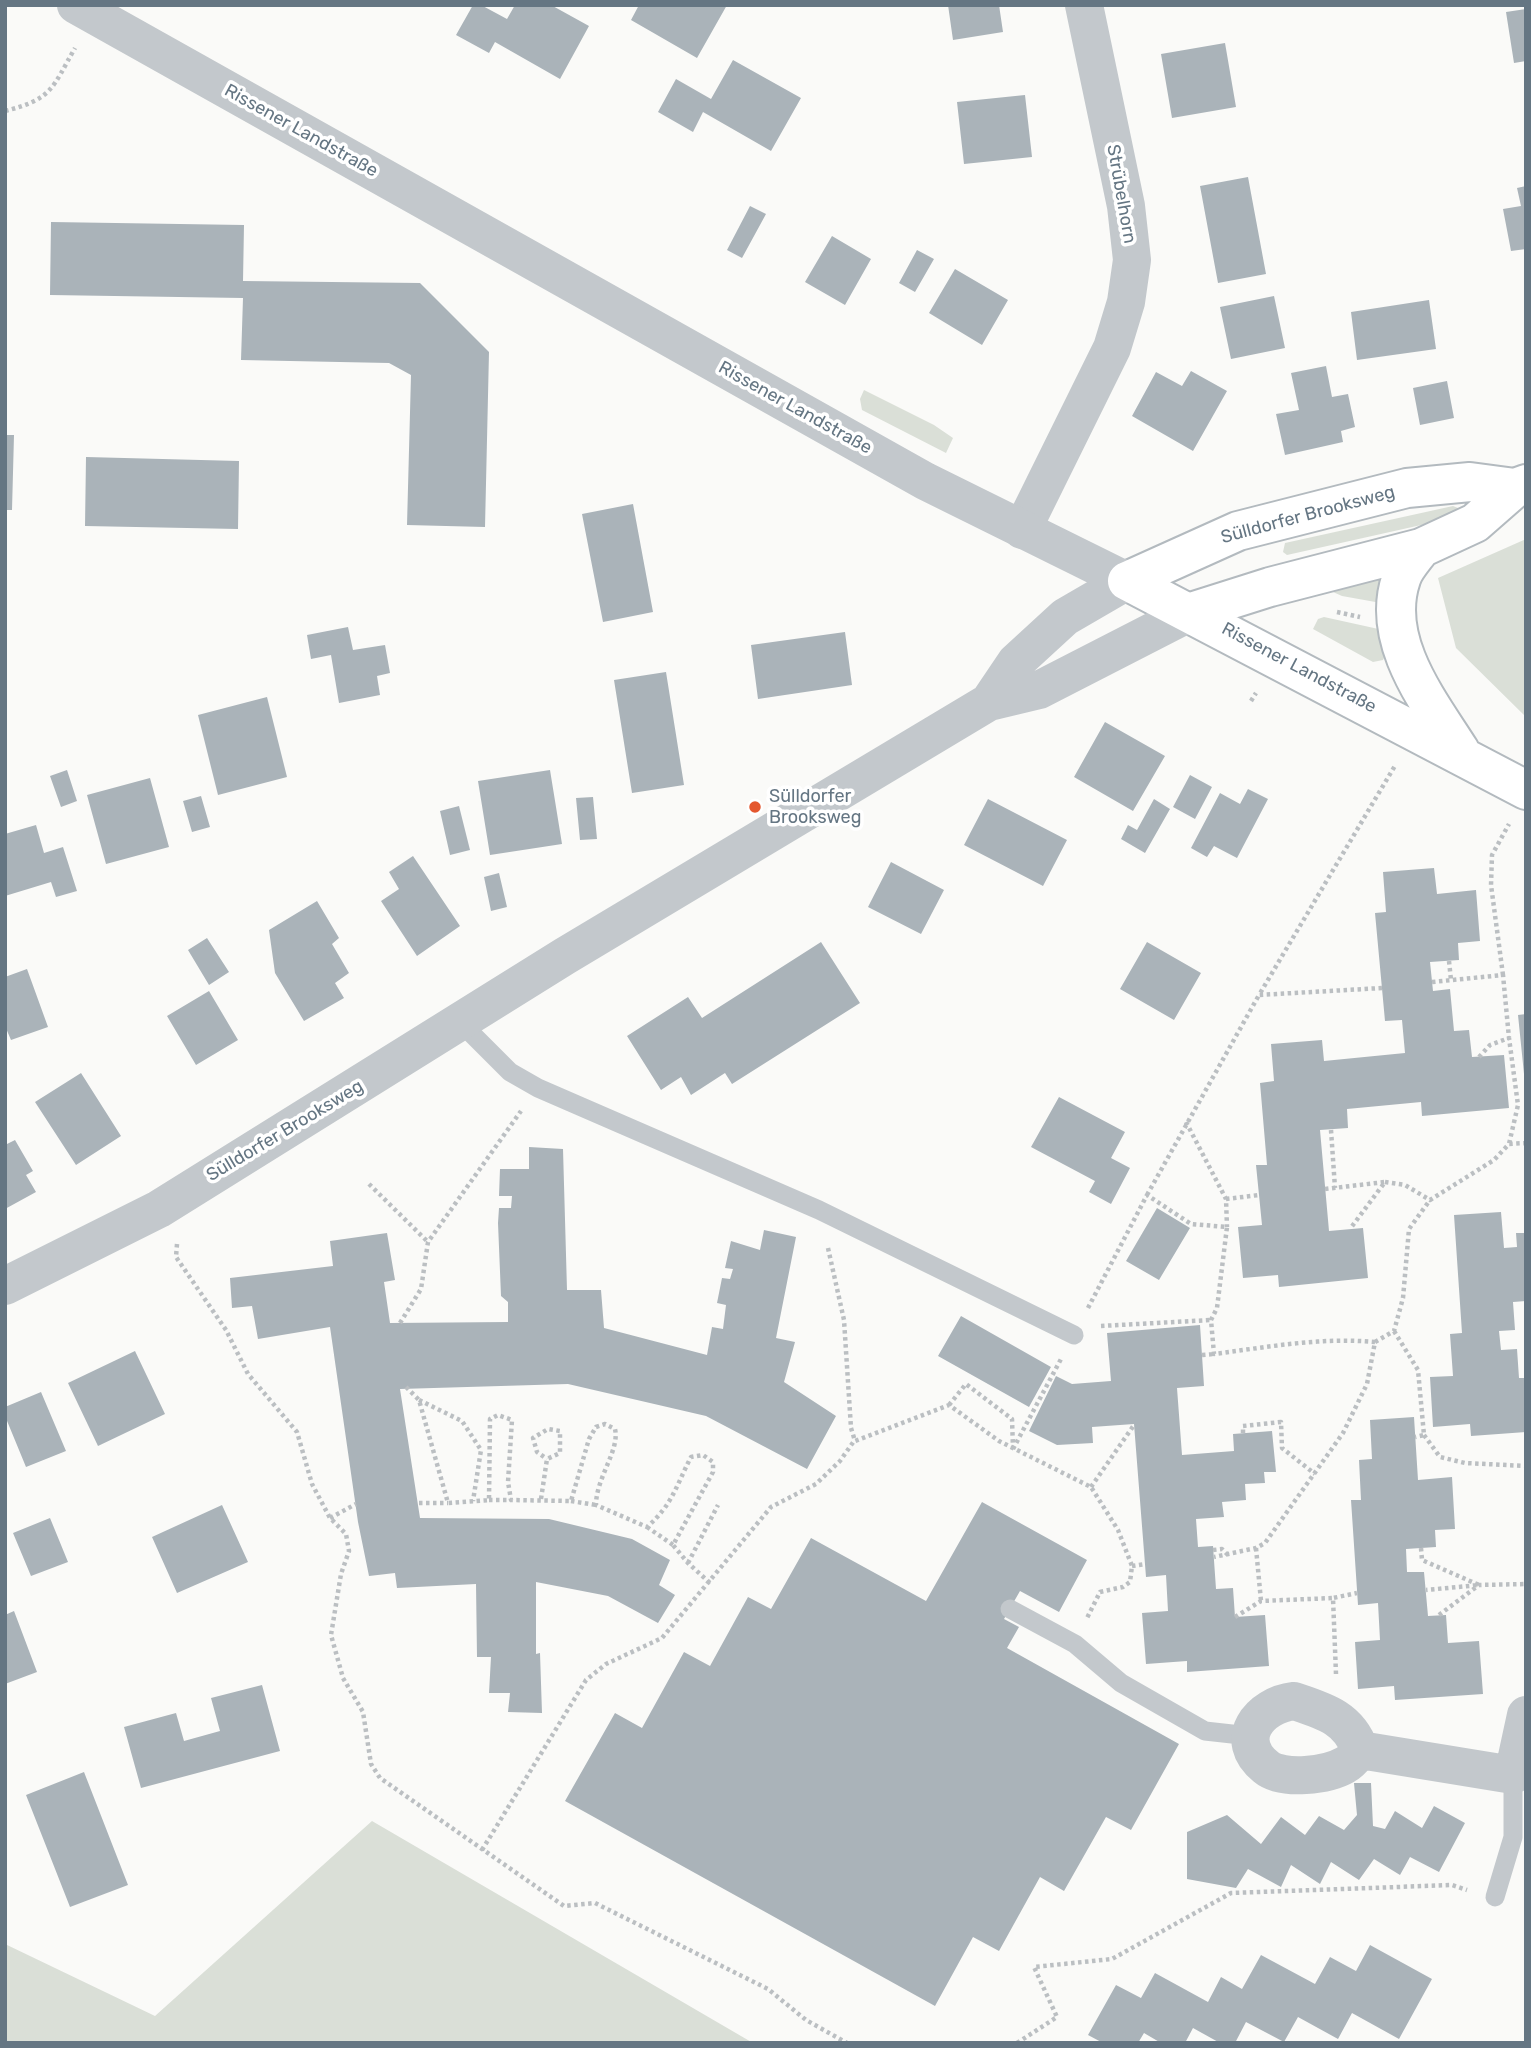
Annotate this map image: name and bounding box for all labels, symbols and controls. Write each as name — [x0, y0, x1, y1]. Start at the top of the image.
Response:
street label: Rissener Landstraße — [221, 80, 381, 182]
street label: Strübelhorn — [1102, 143, 1140, 245]
street label: Rissener Landstraße — [715, 357, 875, 459]
street label: Sülldorfer Brooksweg — [1219, 481, 1397, 549]
street label: Rissener Landstraße — [1218, 618, 1380, 718]
place label: Sülldorfer Brooksweg — [769, 786, 861, 828]
marker: Sülldorfer Brooksweg — [747, 799, 763, 815]
street label: Sülldorfer Brooksweg — [203, 1076, 367, 1186]

